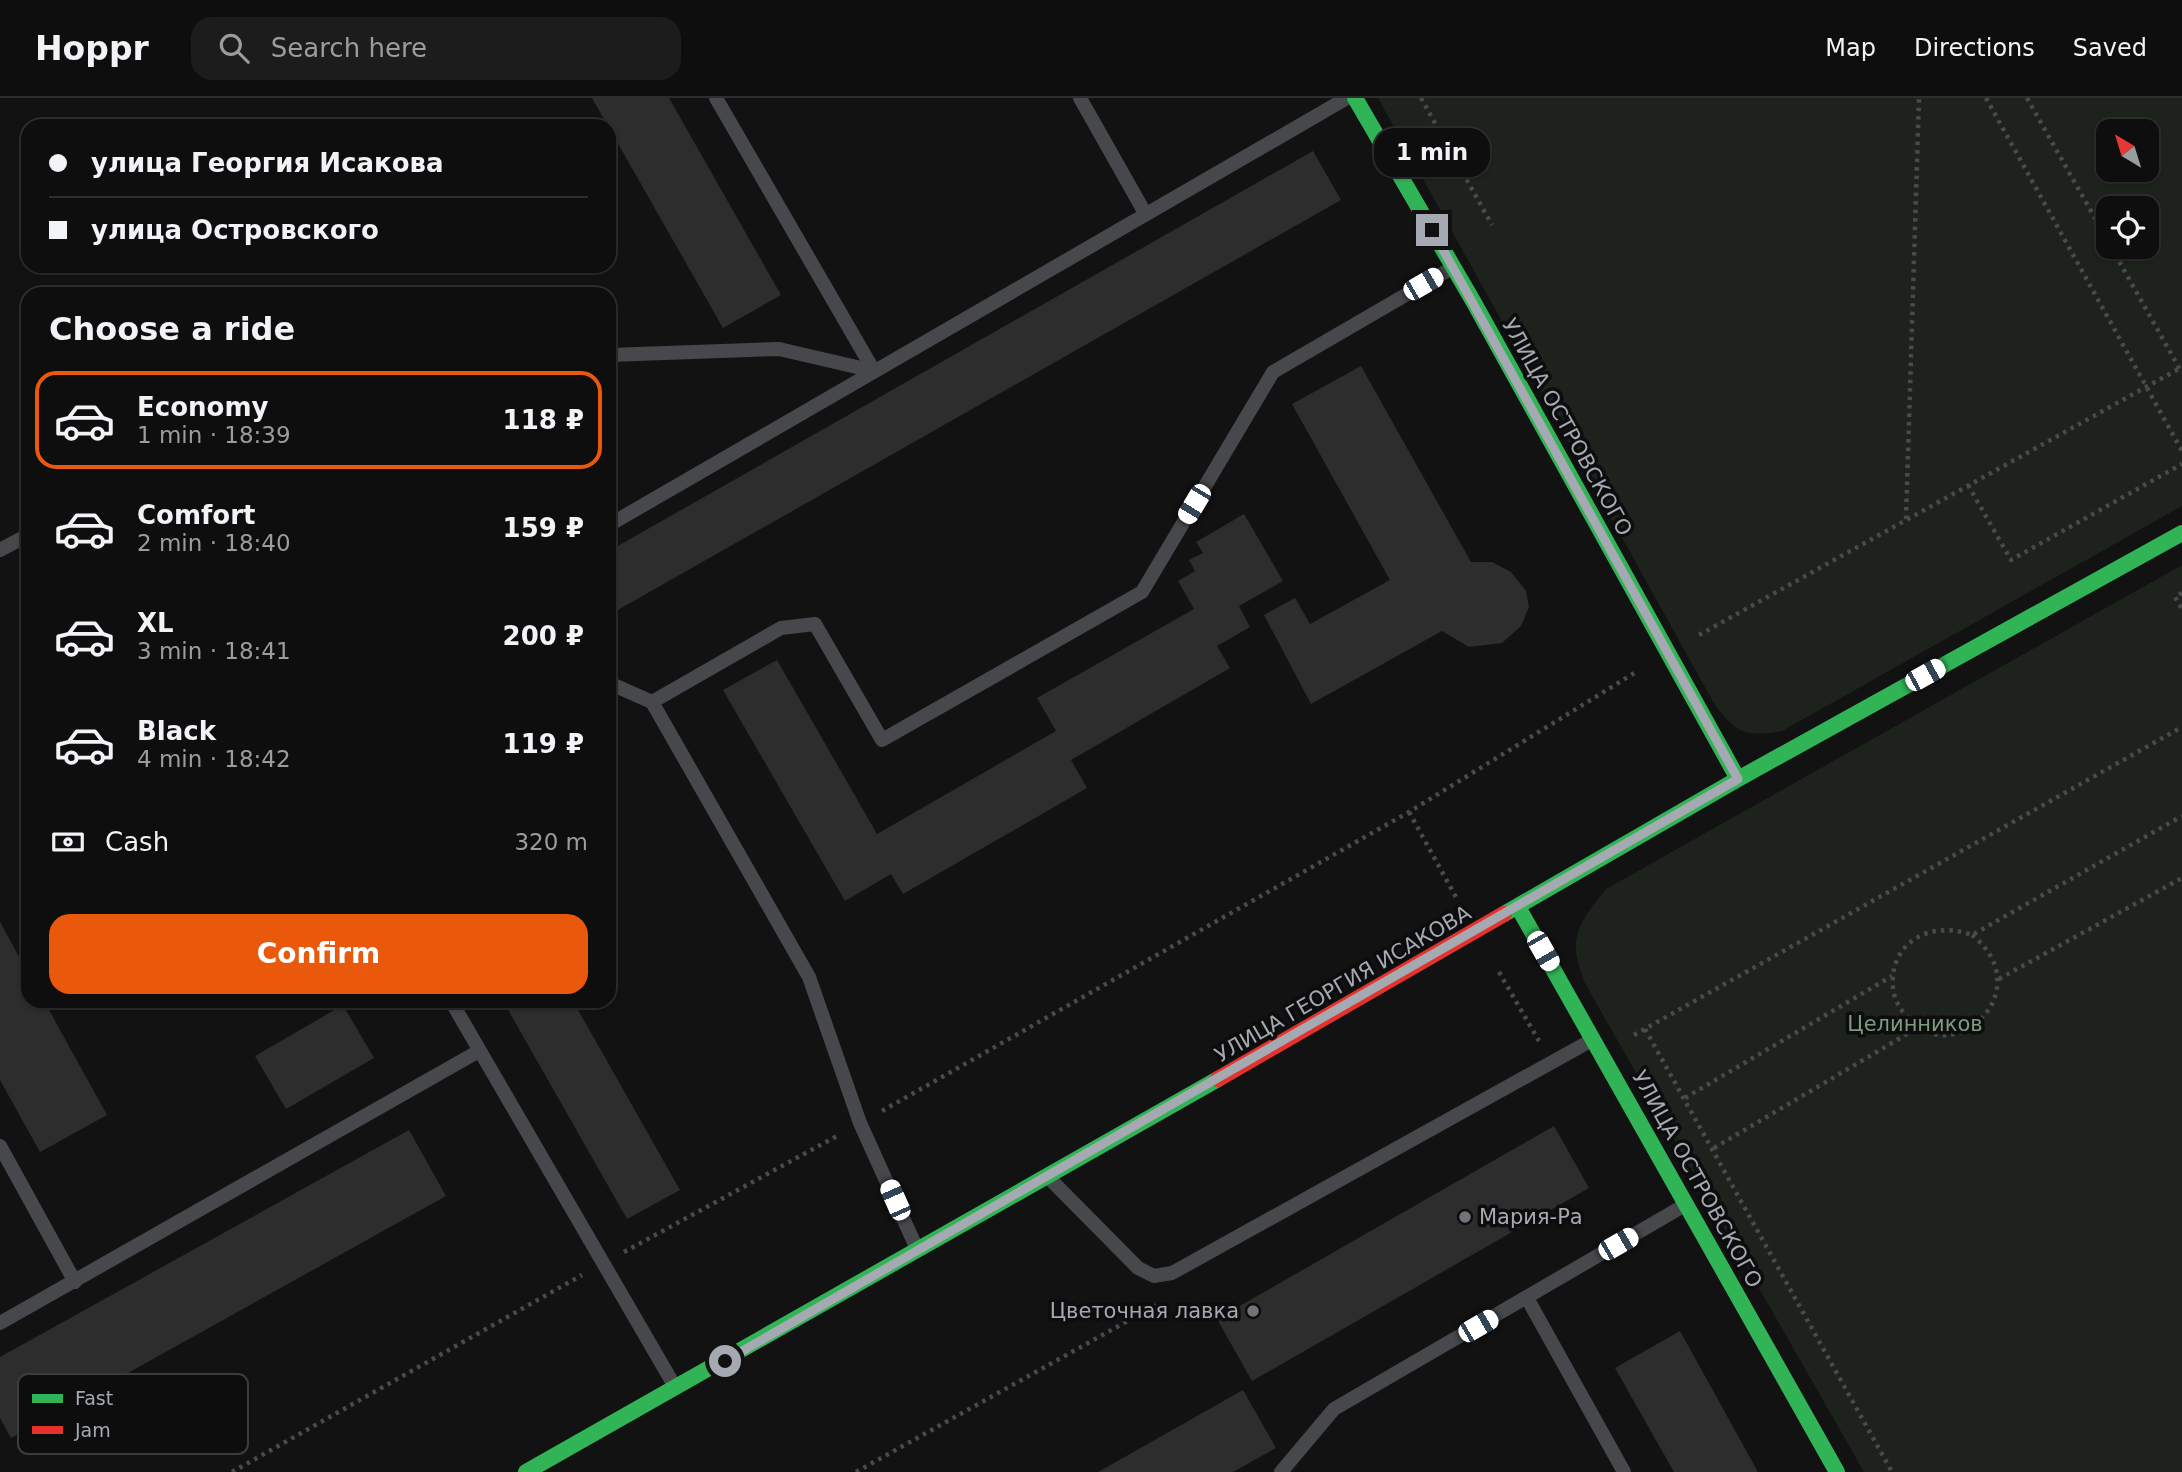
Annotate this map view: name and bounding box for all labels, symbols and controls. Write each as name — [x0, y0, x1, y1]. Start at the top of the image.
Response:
search box — [191, 17, 681, 80]
text: Hoppr — [35, 29, 149, 68]
icon: search — [215, 29, 253, 67]
text: Search here — [271, 33, 427, 63]
text: Map — [1825, 34, 1876, 62]
text: Directions — [1914, 34, 2035, 62]
text: Saved — [2073, 34, 2147, 62]
north arrow — [2096, 119, 2160, 182]
map controls — [2096, 119, 2159, 259]
callout: 1 min — [1374, 129, 1490, 178]
text: 1 min — [1396, 139, 1468, 165]
text: улица Георгия Исакова — [91, 148, 444, 178]
button: locate — [2096, 196, 2159, 259]
route end — [1416, 214, 1448, 246]
text: улица Островского — [91, 215, 379, 245]
car — [1400, 264, 1447, 304]
text: Choose a ride — [49, 310, 295, 348]
street label: УЛИЦА ОСТРОВСКОГО — [1497, 314, 1637, 540]
icon: car — [53, 389, 116, 452]
text: Economy — [137, 392, 268, 422]
text: 118 ₽ — [503, 405, 584, 435]
text: 1 min · 18:39 — [137, 422, 291, 448]
car — [1175, 481, 1214, 527]
icon: car — [53, 497, 116, 560]
text: Comfort — [137, 500, 255, 530]
text: 159 ₽ — [503, 513, 584, 543]
text: 2 min · 18:40 — [137, 530, 291, 556]
icon: car — [53, 605, 116, 668]
text: XL — [137, 608, 174, 638]
text: 200 ₽ — [503, 621, 584, 651]
text: 3 min · 18:41 — [137, 638, 291, 664]
car — [1902, 656, 1949, 694]
icon: car — [53, 713, 116, 776]
text: Black — [137, 716, 216, 746]
text: 119 ₽ — [503, 729, 584, 759]
text: 4 min · 18:42 — [137, 746, 291, 772]
icon: cash — [49, 823, 87, 861]
text: Cash — [105, 827, 169, 857]
text: 320 m — [514, 829, 588, 855]
street label: УЛИЦА ГЕОРГИЯ ИСАКОВА — [1211, 900, 1476, 1067]
button: Confirm — [49, 914, 588, 994]
car — [1524, 928, 1563, 974]
park label: Целинников — [1847, 1012, 1983, 1036]
street label: УЛИЦА ОСТРОВСКОГО — [1627, 1066, 1767, 1292]
car — [877, 1177, 914, 1223]
place label: Мария-Ра — [1479, 1205, 1583, 1229]
marker: Мария-Ра — [1457, 1209, 1473, 1225]
car — [1595, 1224, 1642, 1264]
place label: Цветочная лавка — [1050, 1299, 1239, 1323]
marker: Цветочная лавка — [1245, 1303, 1261, 1319]
car — [1455, 1306, 1502, 1346]
route start — [709, 1345, 741, 1377]
legend — [18, 1374, 248, 1454]
text: Fast — [75, 1387, 113, 1409]
text: Jam — [74, 1419, 111, 1441]

